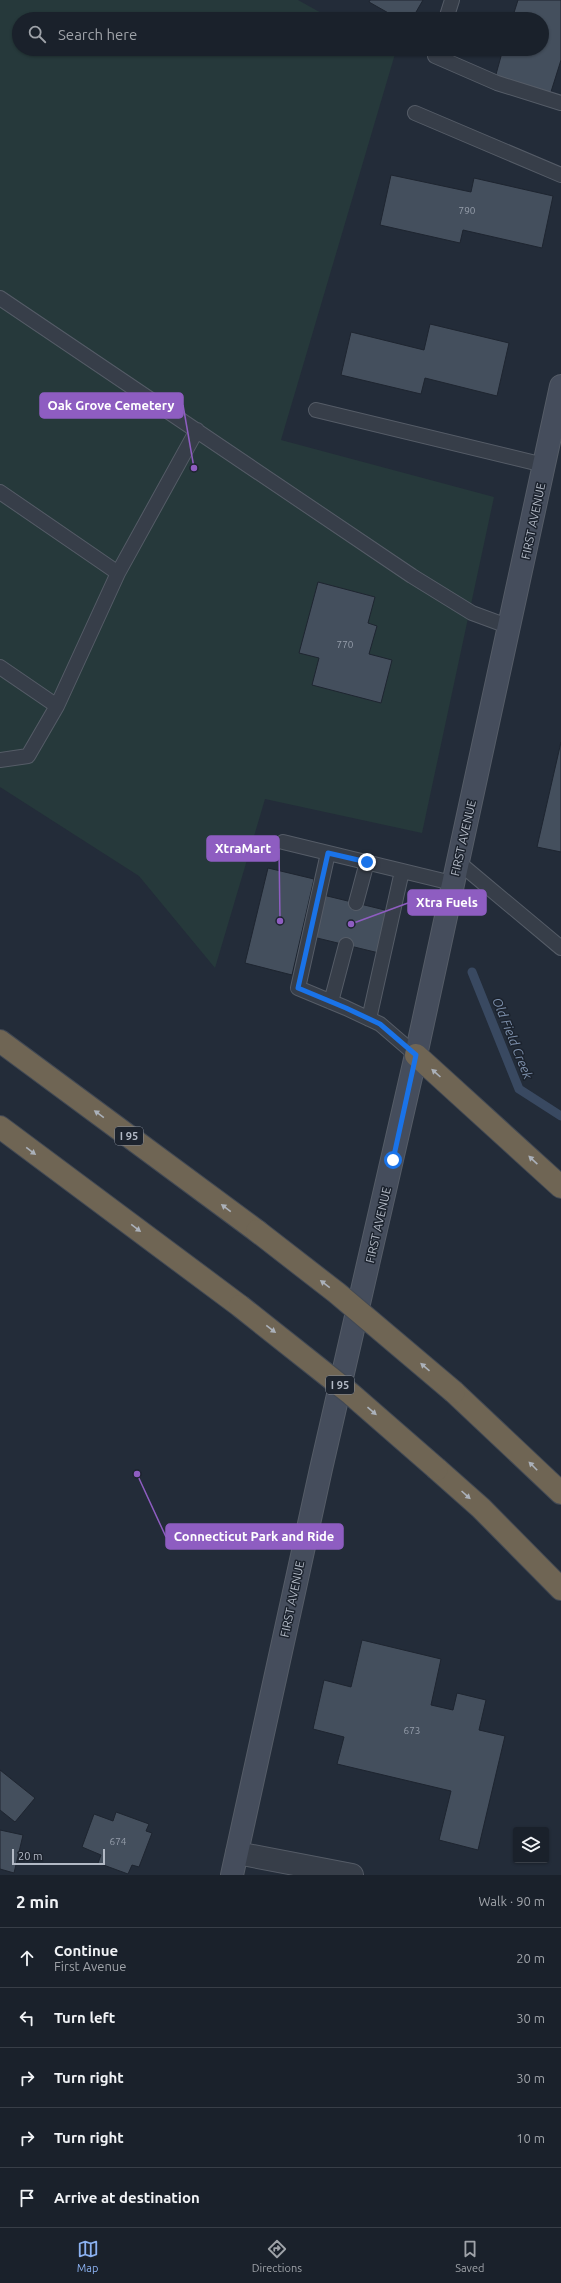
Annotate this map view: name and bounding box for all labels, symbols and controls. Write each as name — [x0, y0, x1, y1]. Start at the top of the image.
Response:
search box — [12, 12, 549, 56]
icon: search — [26, 23, 48, 45]
text: Search here — [58, 26, 137, 43]
house number: 790 — [459, 205, 476, 216]
callout: Oak Grove Cemetery — [40, 393, 183, 418]
text: Oak Grove Cemetery — [48, 398, 175, 412]
street label: FIRST AVENUE — [519, 481, 547, 560]
house number: 770 — [337, 639, 354, 650]
street label: FIRST AVENUE — [448, 798, 478, 877]
callout: XtraMart — [207, 836, 279, 861]
text: XtraMart — [215, 841, 271, 855]
route end — [358, 853, 376, 871]
callout: Xtra Fuels — [408, 890, 486, 915]
text: Xtra Fuels — [416, 895, 478, 909]
water label: Old Field Creek — [490, 995, 536, 1081]
one-way arrow — [432, 1069, 441, 1078]
one-way arrow — [93, 1110, 104, 1118]
road number: I 95 — [115, 1127, 143, 1145]
one-way arrow — [26, 1146, 37, 1155]
route start — [384, 1151, 402, 1169]
one-way arrow — [528, 1156, 538, 1165]
street label: FIRST AVENUE — [363, 1185, 393, 1264]
one-way arrow — [220, 1204, 231, 1212]
one-way arrow — [130, 1224, 141, 1232]
one-way arrow — [319, 1280, 330, 1288]
one-way arrow — [265, 1325, 276, 1334]
one-way arrow — [420, 1362, 430, 1371]
road number: I 95 — [326, 1376, 354, 1394]
one-way arrow — [366, 1407, 377, 1416]
one-way arrow — [528, 1461, 538, 1471]
one-way arrow — [461, 1490, 471, 1500]
callout: Connecticut Park and Ride — [166, 1524, 343, 1549]
text: Connecticut Park and Ride — [174, 1529, 334, 1543]
street label: FIRST AVENUE — [278, 1559, 306, 1638]
house number: 673 — [404, 1725, 420, 1736]
map controls — [513, 1827, 549, 1863]
button: layers — [513, 1827, 549, 1863]
house number: 674 — [110, 1836, 127, 1847]
scale bar — [12, 1847, 105, 1866]
text: 20 m — [18, 1850, 42, 1862]
text: 2 min — [16, 1892, 59, 1911]
text: Walk · 90 m — [479, 1894, 545, 1908]
text: Continue — [54, 1942, 118, 1959]
icon: ahead — [16, 1947, 38, 1969]
text: 20 m — [516, 1951, 545, 1965]
text: First Avenue — [54, 1959, 126, 1973]
icon: left — [16, 2007, 38, 2029]
text: Turn left — [54, 2009, 115, 2026]
text: 30 m — [516, 2011, 545, 2025]
icon: right — [16, 2067, 38, 2089]
text: Turn right — [54, 2069, 124, 2086]
text: 30 m — [516, 2071, 545, 2085]
icon: right — [16, 2127, 38, 2149]
text: Turn right — [54, 2129, 124, 2146]
text: 10 m — [516, 2131, 545, 2145]
icon: arrive — [16, 2187, 38, 2209]
text: Arrive at destination — [54, 2189, 200, 2206]
tab: Map — [77, 2238, 99, 2274]
tab: Directions — [252, 2238, 302, 2274]
tab: Saved — [455, 2238, 484, 2274]

